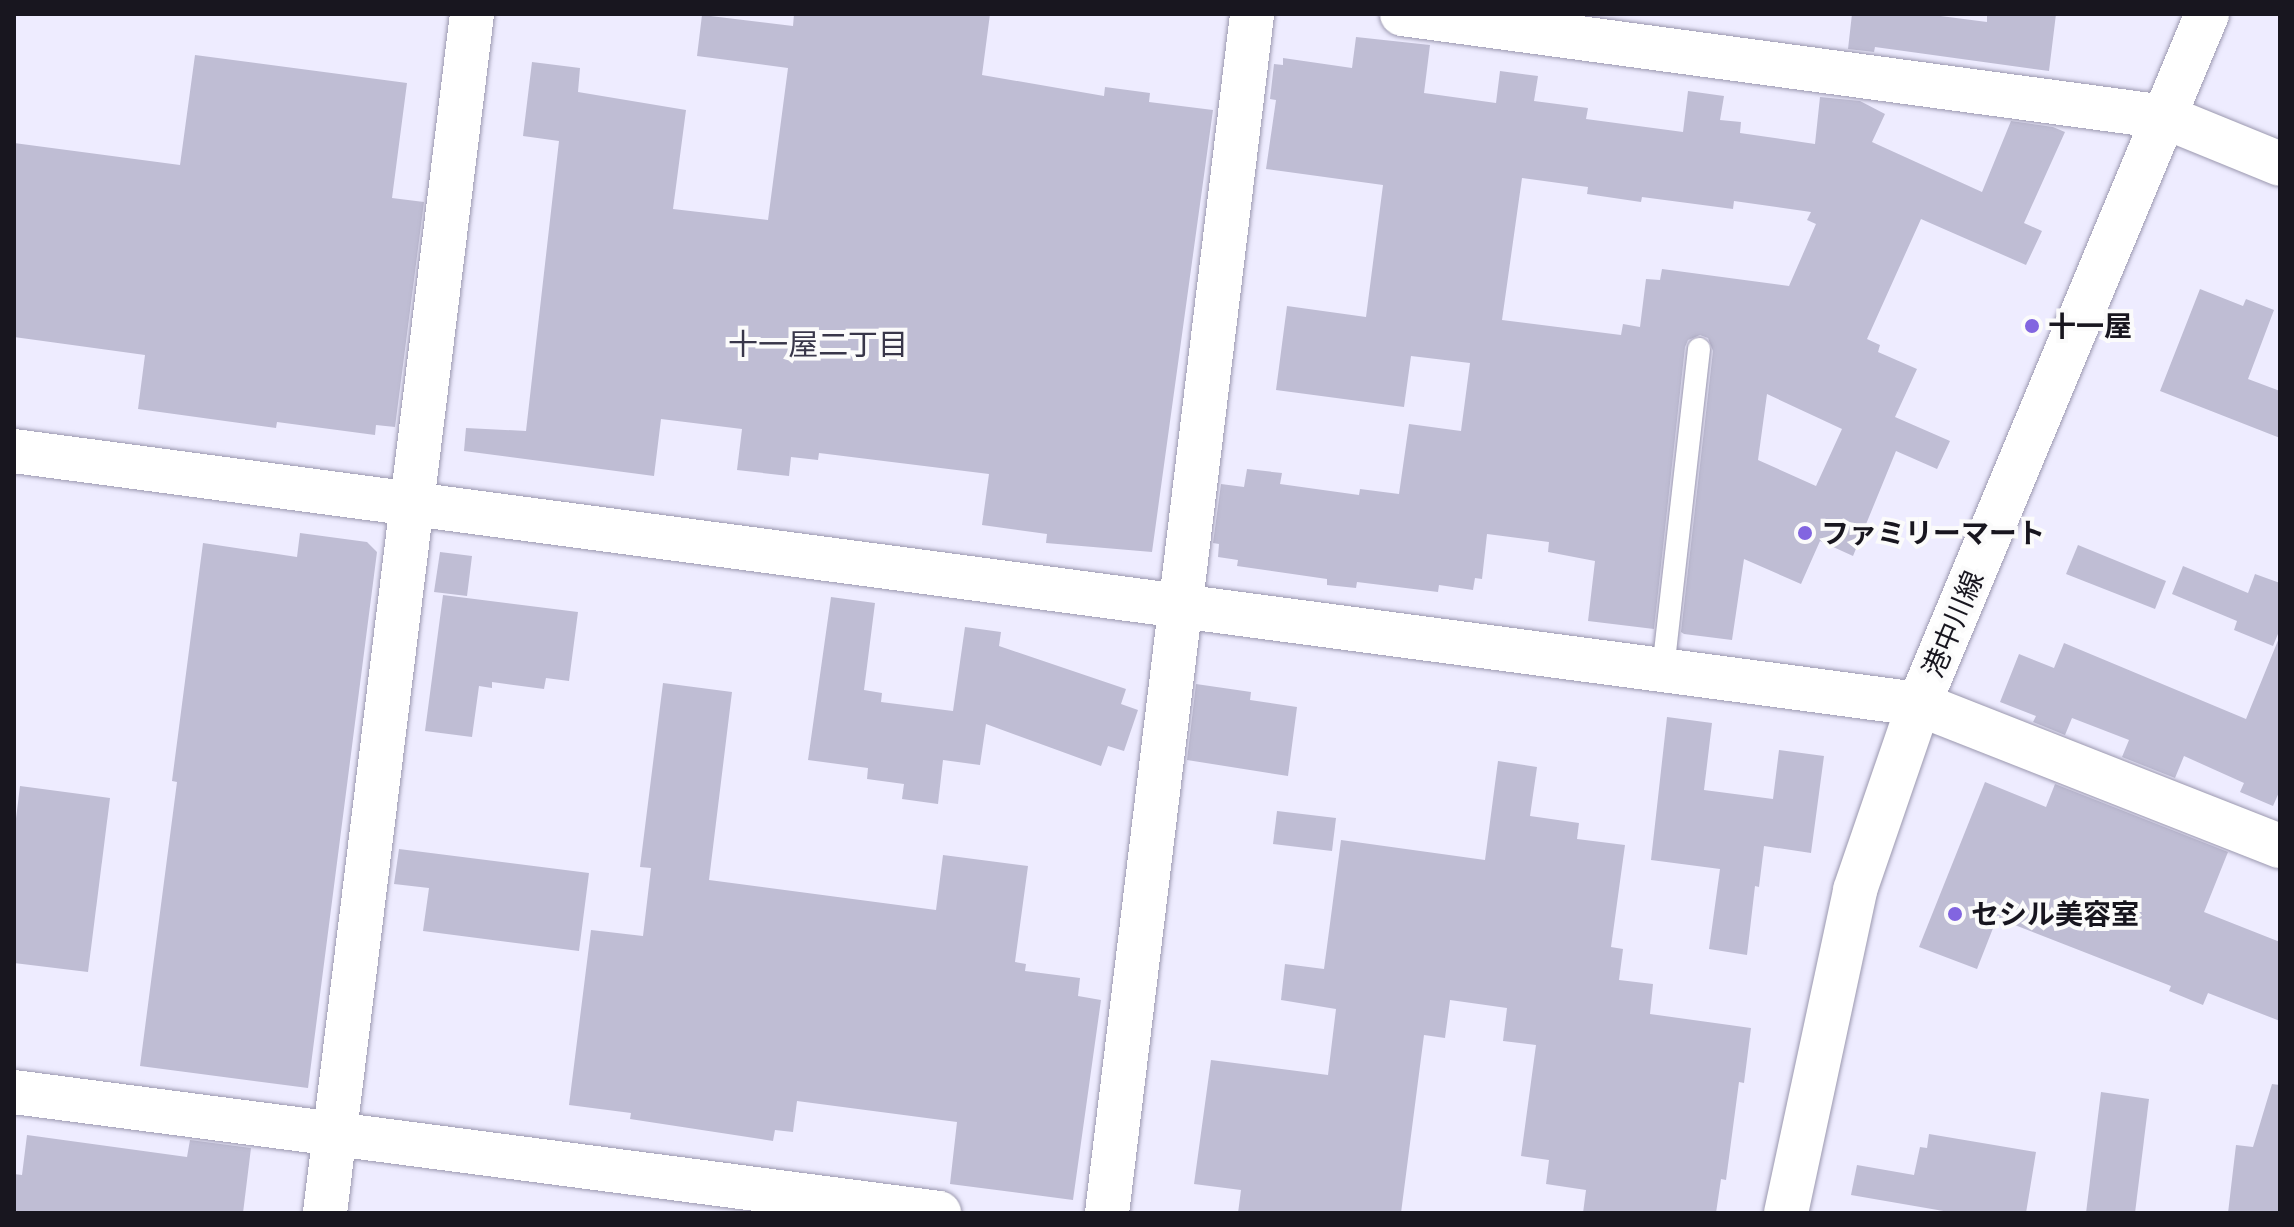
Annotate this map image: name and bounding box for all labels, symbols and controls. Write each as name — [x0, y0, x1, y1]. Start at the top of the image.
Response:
place label: 十一屋 — [2048, 309, 2132, 343]
marker: 十一屋 — [2023, 317, 2041, 335]
district label: 十一屋二丁目 — [728, 326, 908, 362]
place label: ファミリーマート — [1821, 516, 2045, 550]
marker: ファミリーマート — [1796, 524, 1814, 542]
street label: 港中川線 — [1916, 566, 1990, 682]
place label: セシル美容室 — [1971, 897, 2139, 931]
marker: セシル美容室 — [1946, 905, 1964, 923]

